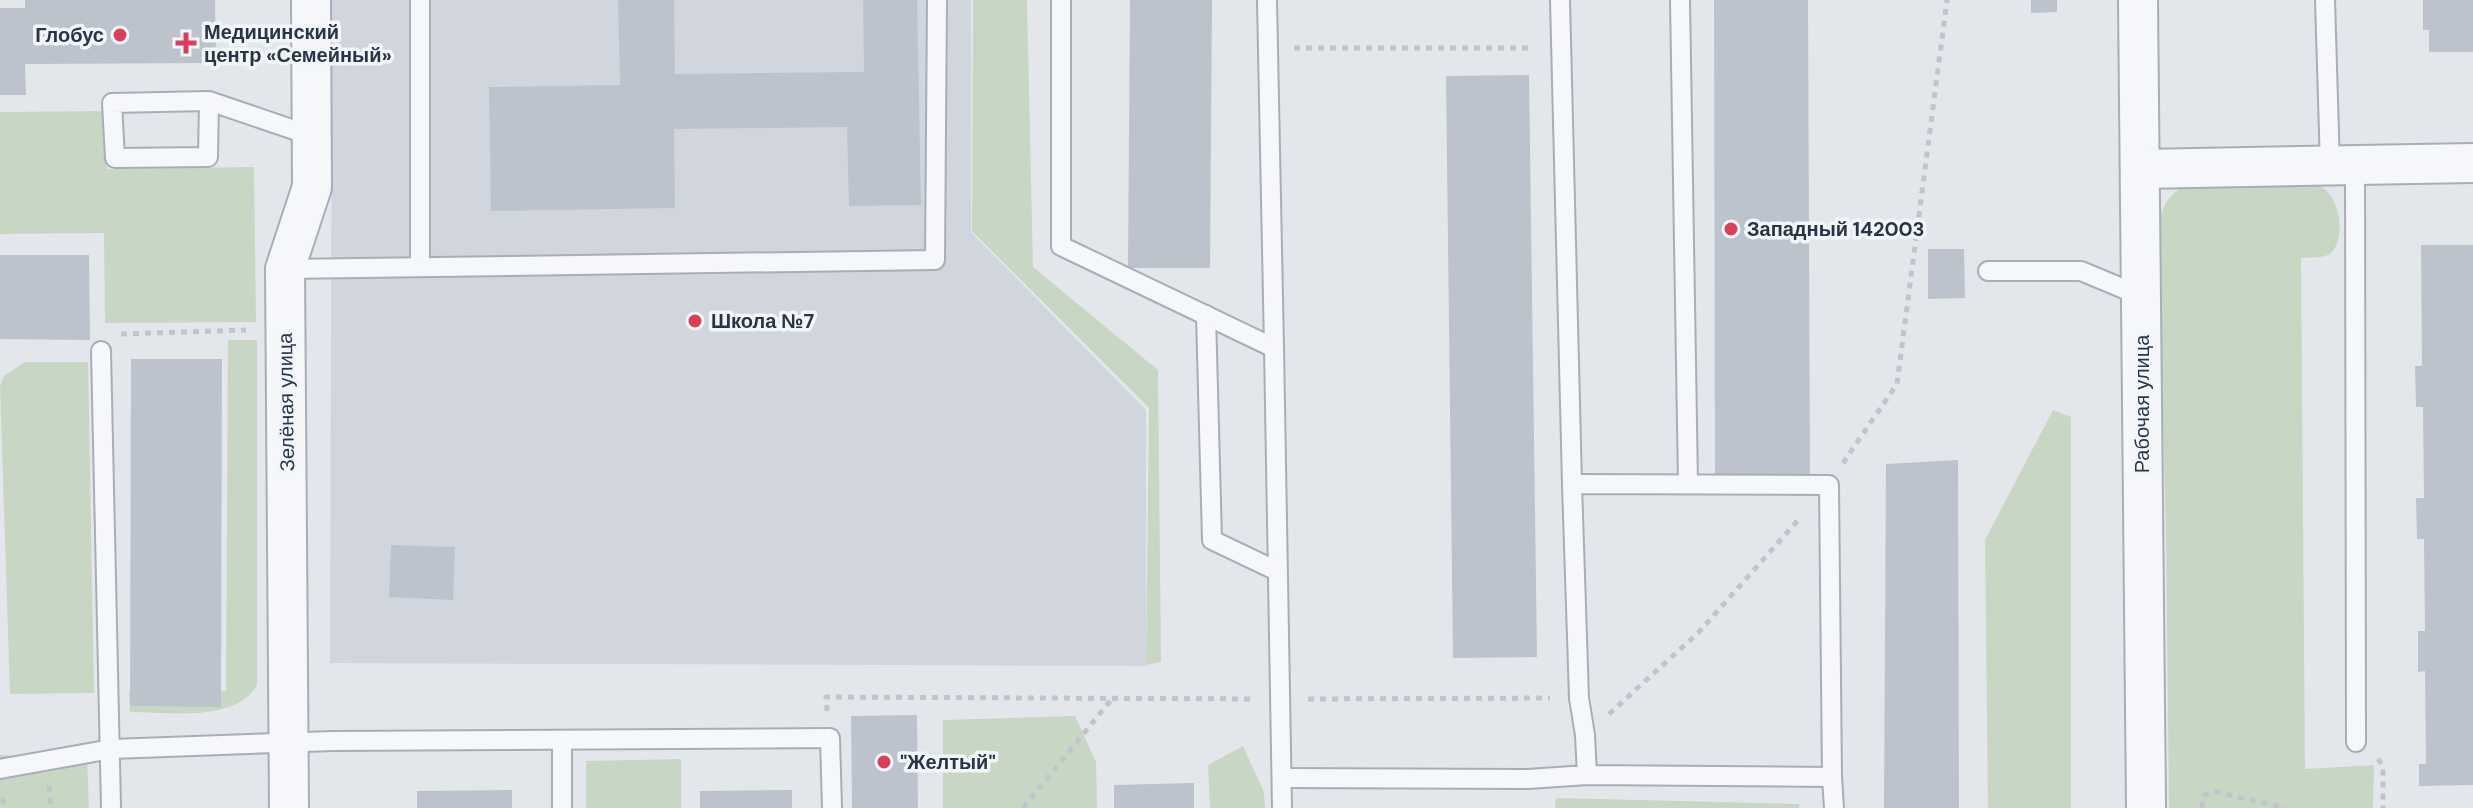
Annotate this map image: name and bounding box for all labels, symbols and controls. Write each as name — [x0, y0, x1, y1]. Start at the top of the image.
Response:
place label: Медицинский центр «Семейный» — [204, 19, 392, 68]
place label: Глобус — [35, 22, 104, 48]
marker: Глобус — [111, 26, 129, 44]
marker: Медицинский центр «Семейный» — [175, 32, 197, 54]
place label: Западный 142003 — [1747, 216, 1925, 242]
marker: Западный 142003 — [1722, 220, 1740, 238]
place label: Школа №7 — [711, 308, 814, 334]
marker: Школа №7 — [686, 312, 704, 330]
street label: Зелёная улица — [272, 332, 300, 472]
street label: Рабочая улица — [2129, 334, 2155, 473]
place label: "Желтый" — [900, 749, 996, 775]
marker: "Желтый" — [875, 753, 893, 771]

